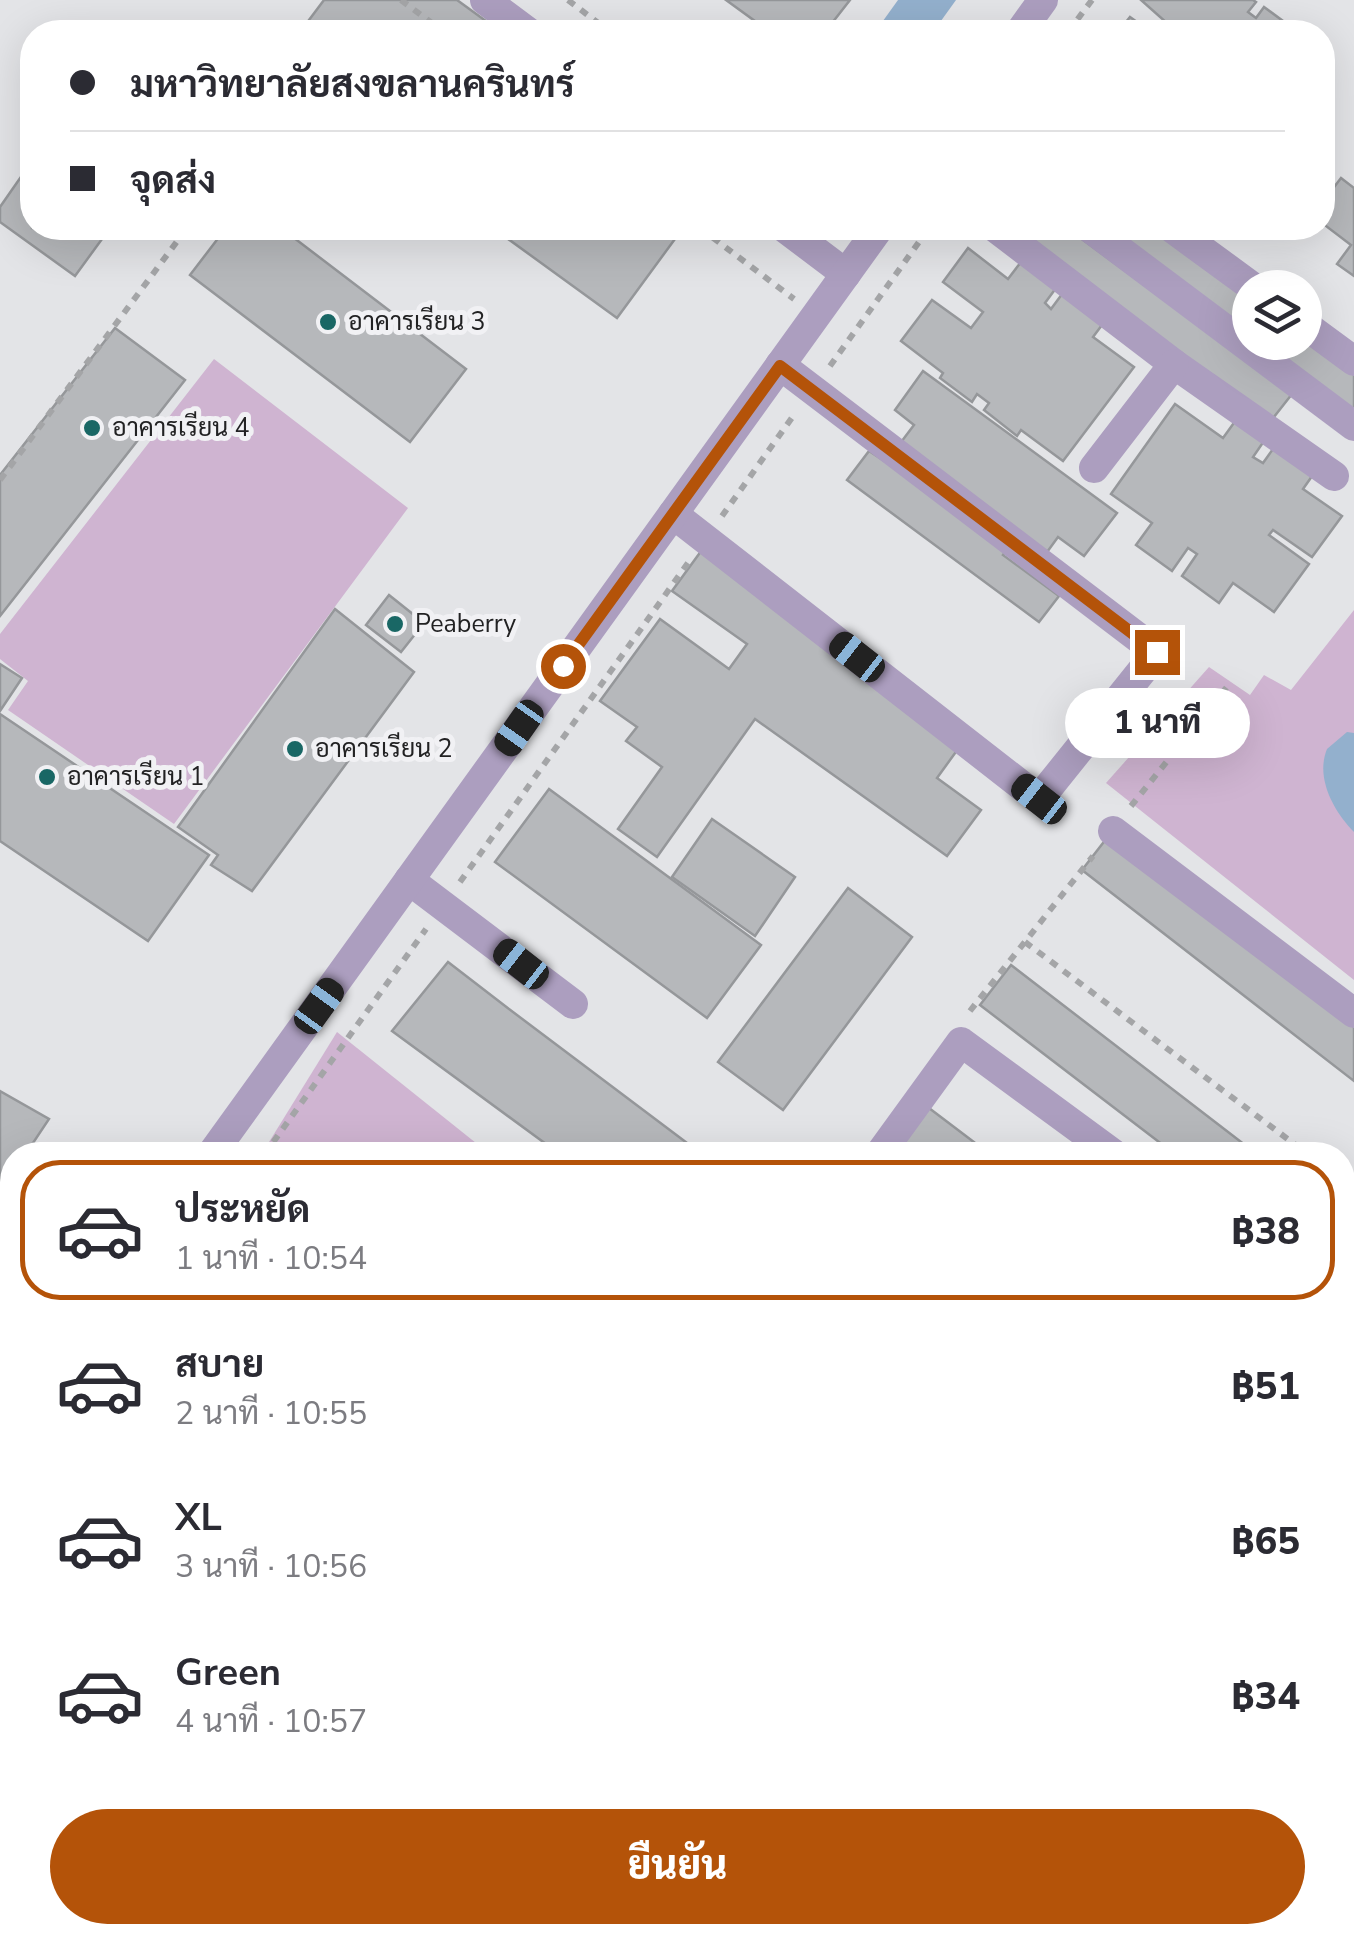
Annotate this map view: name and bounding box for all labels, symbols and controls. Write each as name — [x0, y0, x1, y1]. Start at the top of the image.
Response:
text: มหาวิทยาลัยสงขลานครินทร์ — [130, 59, 575, 110]
text: จุดส่ง — [130, 155, 216, 206]
map controls — [1232, 270, 1322, 360]
button: layers — [1232, 270, 1322, 360]
place label: อาคารเรียน 3 — [348, 305, 486, 339]
marker: อาคารเรียน 3 — [317, 311, 339, 333]
place label: อาคารเรียน 4 — [112, 411, 250, 445]
marker: อาคารเรียน 4 — [81, 417, 103, 439]
place label: Peaberry — [415, 607, 516, 641]
marker: Peaberry — [384, 613, 406, 635]
car — [824, 627, 890, 687]
route end — [1135, 630, 1180, 675]
route start — [541, 644, 586, 689]
callout: 1 นาที — [1064, 687, 1250, 757]
car — [490, 695, 548, 761]
text: 1 นาที — [1114, 701, 1201, 744]
place label: อาคารเรียน 2 — [315, 732, 453, 766]
marker: อาคารเรียน 2 — [284, 738, 306, 760]
place label: อาคารเรียน 1 — [67, 760, 205, 794]
marker: อาคารเรียน 1 — [36, 766, 58, 788]
car — [1006, 769, 1072, 829]
car — [488, 934, 554, 994]
car — [289, 973, 349, 1039]
text: ประหยัด — [175, 1184, 310, 1235]
icon: car — [55, 1185, 145, 1275]
text: ฿38 — [1231, 1206, 1300, 1257]
text: 1 นาที · 10:54 — [175, 1237, 367, 1280]
text: สบาย — [175, 1339, 264, 1390]
icon: car — [55, 1340, 145, 1430]
text: ฿51 — [1231, 1361, 1300, 1412]
text: 2 นาที · 10:55 — [175, 1392, 367, 1435]
text: XL — [175, 1492, 222, 1543]
icon: car — [55, 1495, 145, 1585]
text: ฿65 — [1231, 1516, 1300, 1567]
text: 3 นาที · 10:56 — [175, 1545, 367, 1588]
text: Green — [175, 1647, 281, 1698]
icon: car — [55, 1650, 145, 1740]
text: ฿34 — [1231, 1671, 1300, 1722]
text: 4 นาที · 10:57 — [175, 1700, 367, 1743]
button: ยืนยัน — [50, 1809, 1305, 1924]

